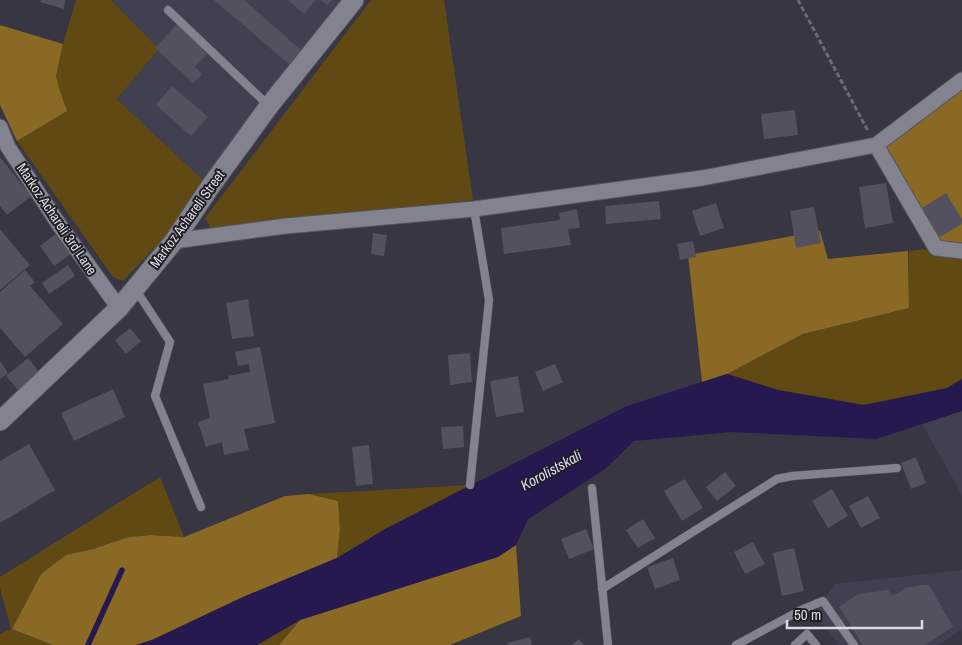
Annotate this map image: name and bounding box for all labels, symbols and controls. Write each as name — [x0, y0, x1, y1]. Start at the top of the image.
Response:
street label: Markoz Achareli 3rd Lane — [13, 160, 101, 278]
street label: Markoz Achareli Street — [146, 167, 228, 271]
water label: Korolistskali — [517, 444, 586, 495]
scale bar — [787, 598, 922, 630]
text: 50 m — [794, 604, 821, 625]

